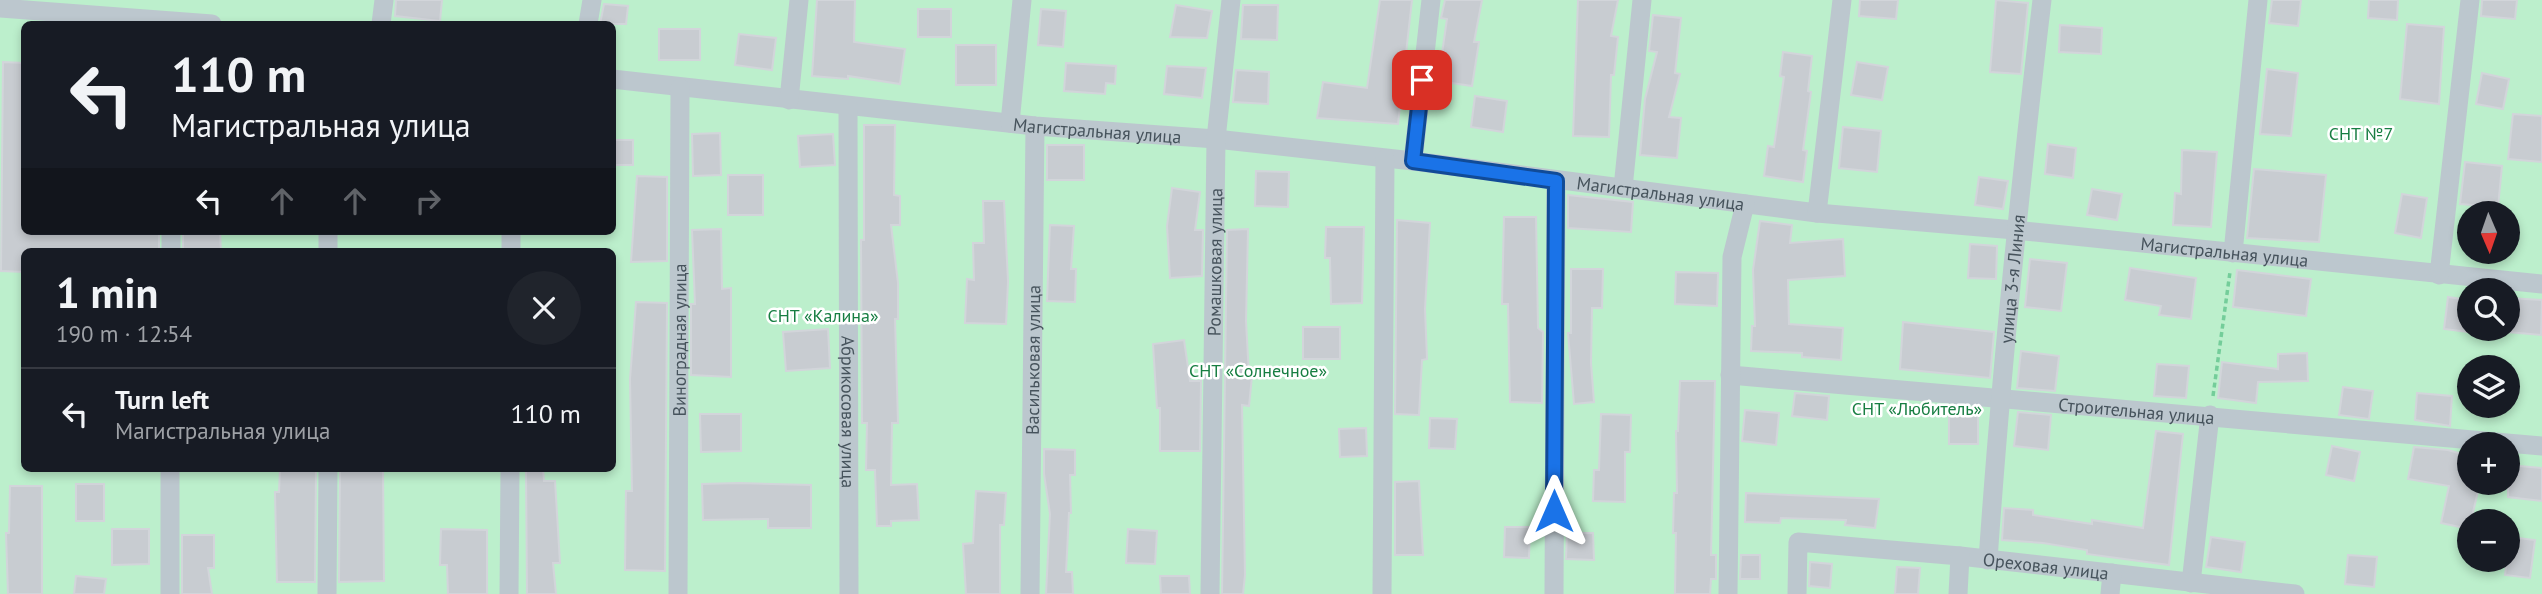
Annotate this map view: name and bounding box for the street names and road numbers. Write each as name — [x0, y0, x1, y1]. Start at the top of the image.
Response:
street label: Магистральная улица — [1012, 112, 1182, 148]
street label: Магистральная улица — [1576, 171, 1746, 215]
street label: Ромашковая улица — [1202, 188, 1227, 336]
street label: улица 3-я Линия — [1994, 213, 2030, 344]
street label: Магистральная улица — [2139, 231, 2310, 272]
street label: Виноградная улица — [667, 264, 691, 416]
street label: Васильковая улица — [1020, 285, 1045, 435]
street label: Абрикосовая улица — [837, 336, 860, 488]
street label: Строительная улица — [2057, 392, 2215, 429]
street label: Ореховая улица — [1982, 547, 2110, 584]

